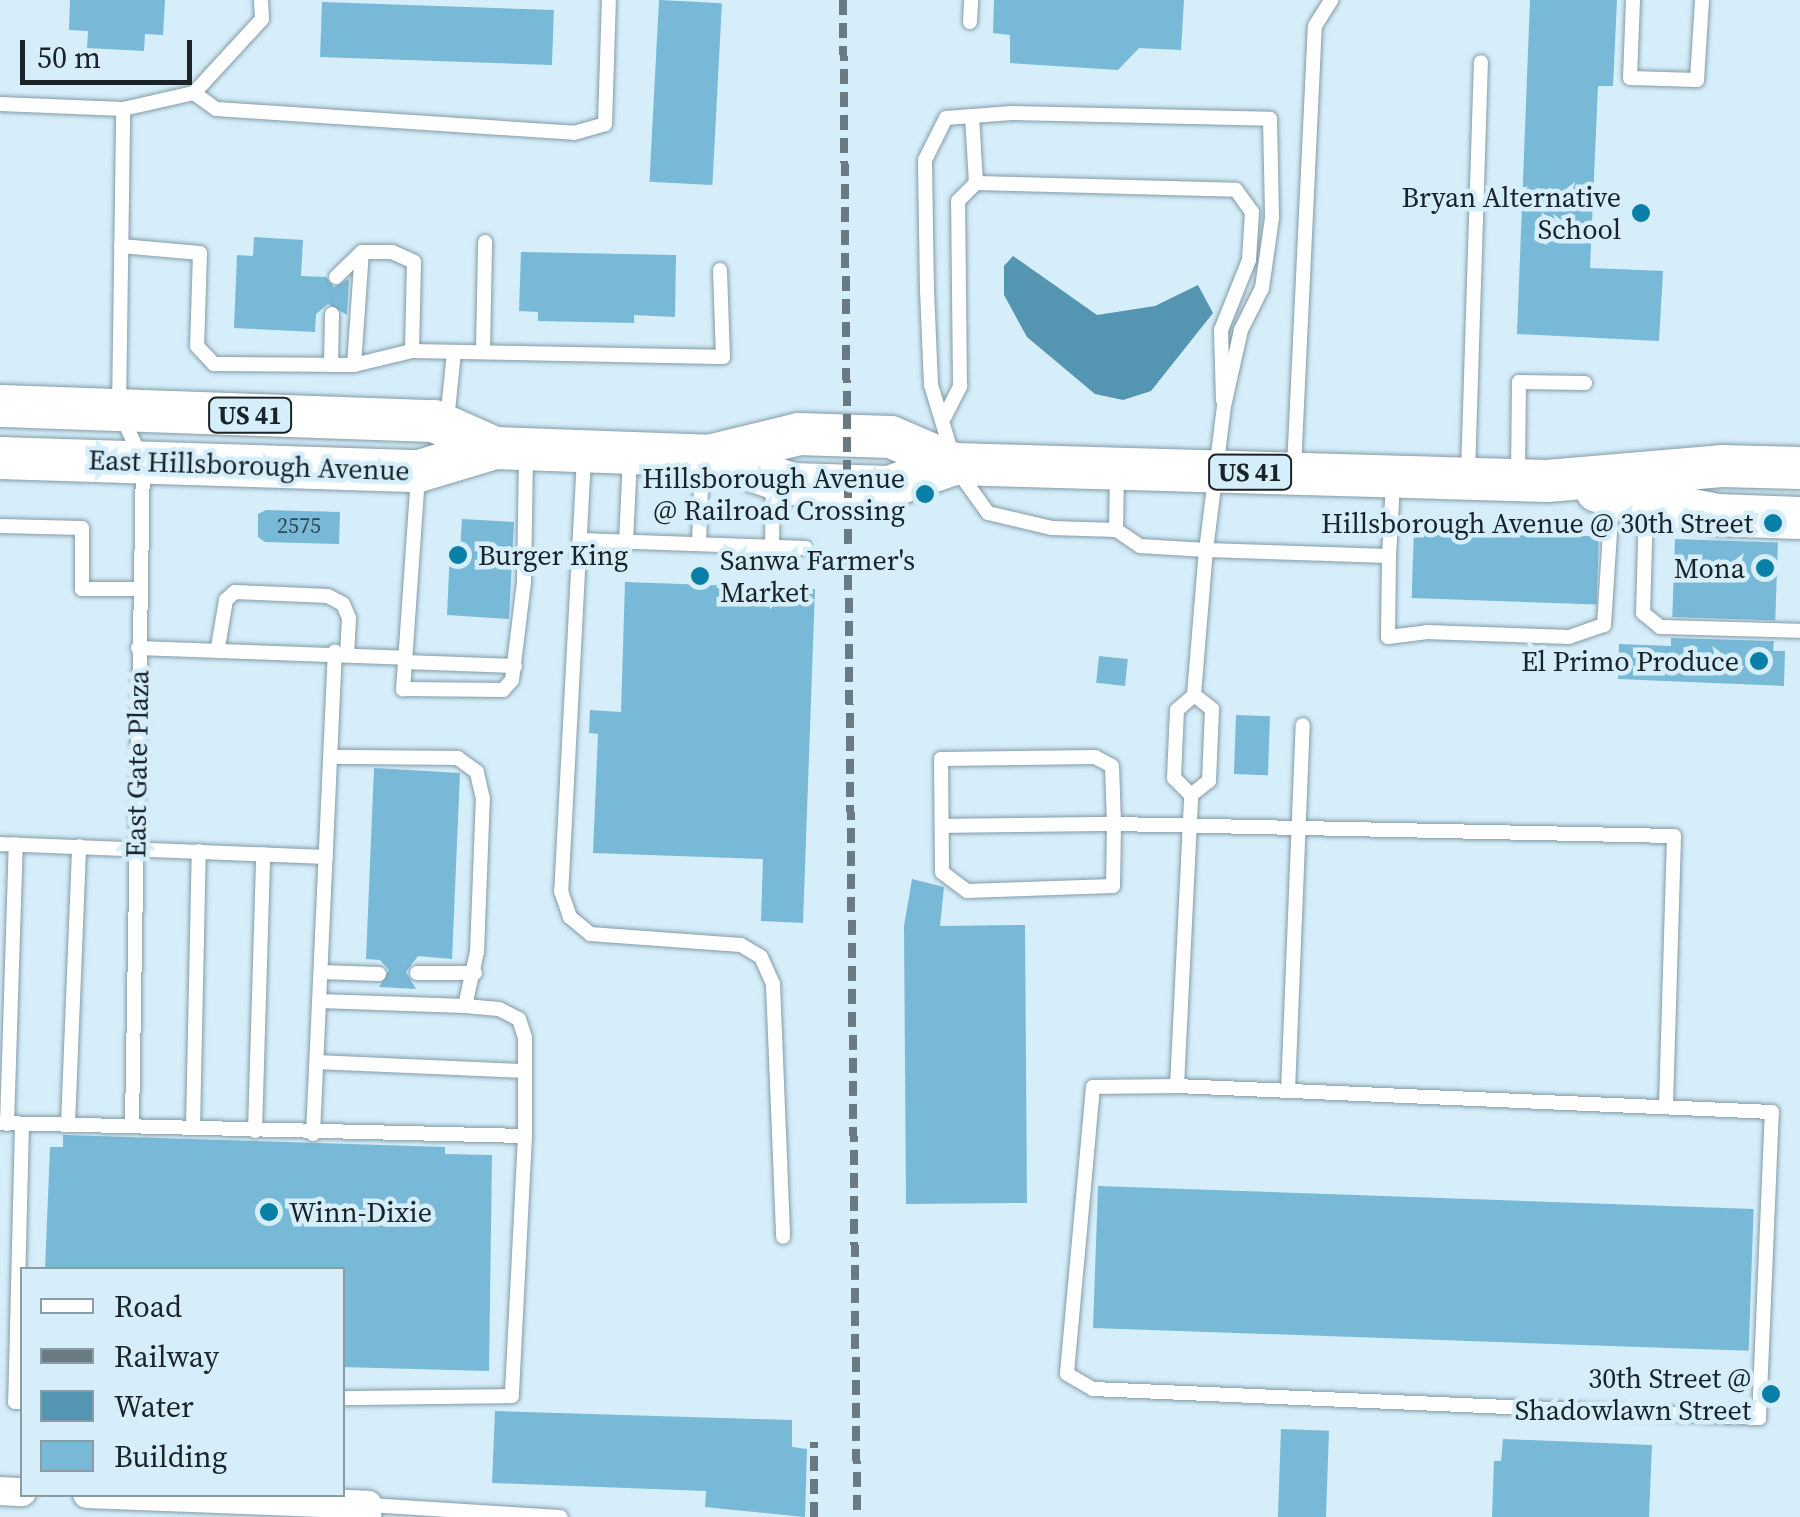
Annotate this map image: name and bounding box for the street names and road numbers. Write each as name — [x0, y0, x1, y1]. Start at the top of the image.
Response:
road number: US 41 — [208, 395, 292, 435]
street label: East Hillsborough Avenue — [88, 443, 410, 487]
road number: US 41 — [1208, 452, 1292, 492]
street label: East Gate Plaza — [119, 670, 155, 858]

